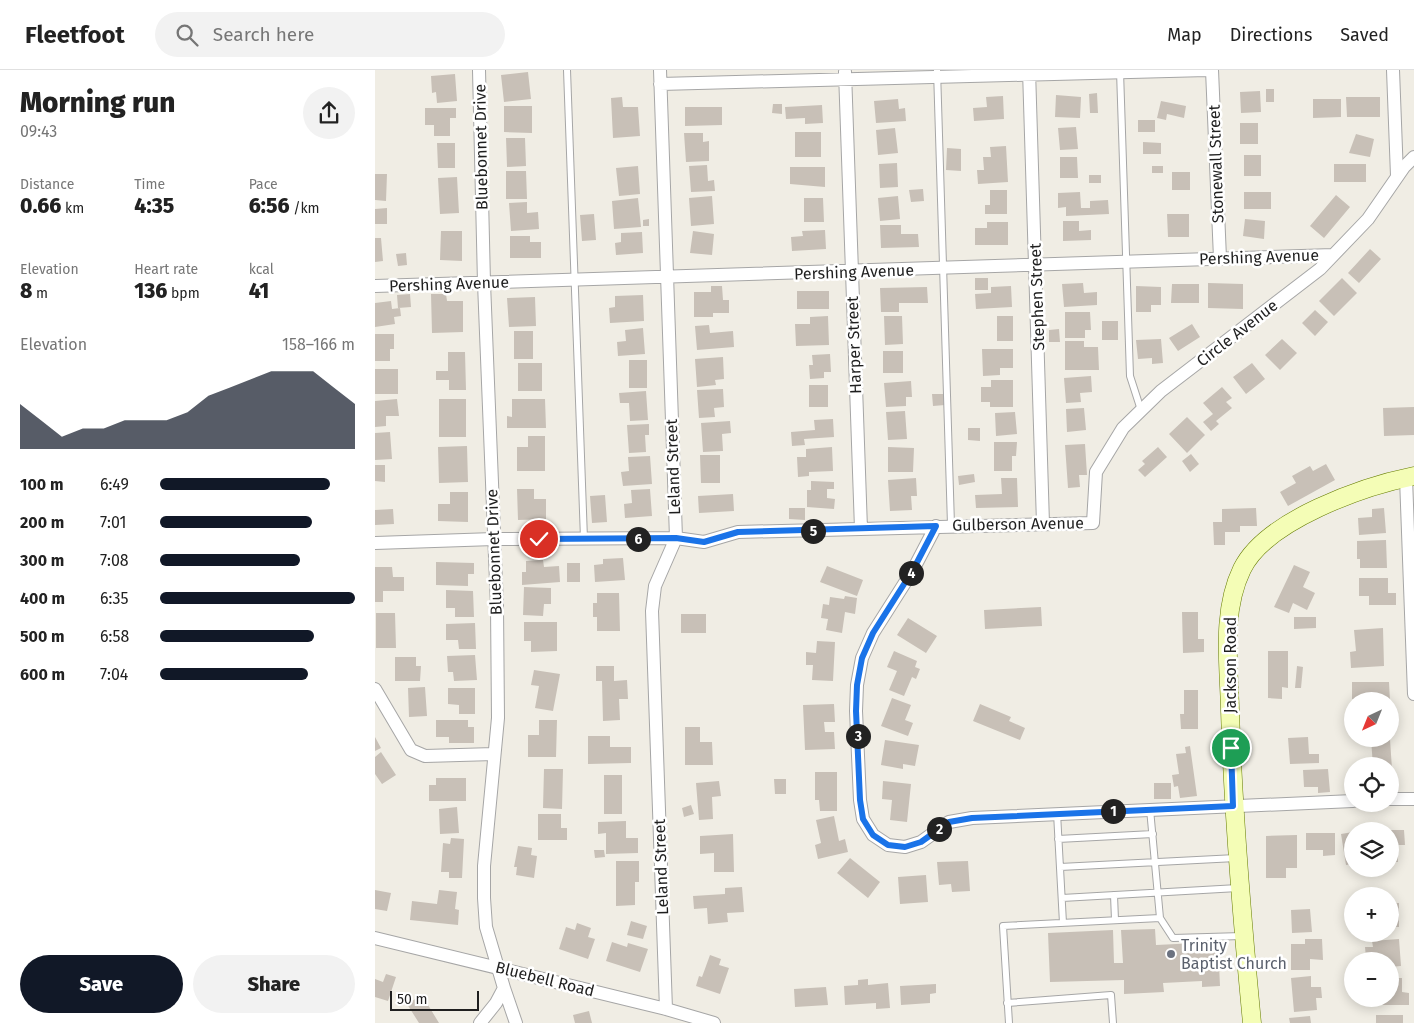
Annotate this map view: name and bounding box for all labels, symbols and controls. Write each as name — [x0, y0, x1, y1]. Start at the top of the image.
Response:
search box — [155, 12, 505, 57]
text: Fleetfoot — [25, 21, 125, 49]
icon: search — [173, 21, 201, 49]
text: Search here — [213, 23, 314, 46]
text: Map — [1167, 24, 1202, 46]
text: Directions — [1230, 24, 1312, 46]
text: Saved — [1340, 24, 1389, 46]
street label: Bluebonnet Drive — [470, 84, 492, 210]
text: Morning run — [20, 86, 175, 119]
button: share — [303, 87, 355, 139]
street label: Stonewall Street — [1204, 104, 1228, 224]
text: 09:43 — [20, 122, 57, 141]
text: Distance — [20, 176, 74, 193]
text: Time — [134, 176, 165, 193]
text: Pace — [249, 176, 278, 193]
text: 0.66 — [20, 193, 61, 219]
text: 4:35 — [134, 193, 174, 219]
text: 6:56 — [249, 193, 289, 219]
text: km — [61, 200, 84, 217]
text: /km — [289, 200, 320, 217]
street label: Stephen Street — [1026, 243, 1048, 351]
street label: Pershing Avenue — [1199, 245, 1319, 269]
street label: Pershing Avenue — [794, 260, 914, 284]
text: Elevation — [20, 261, 79, 278]
text: Heart rate — [134, 261, 198, 278]
text: kcal — [249, 261, 274, 278]
street label: Pershing Avenue — [389, 272, 509, 296]
text: 8 — [20, 278, 32, 304]
text: 136 — [134, 278, 167, 304]
text: 41 — [249, 278, 269, 304]
text: m — [32, 285, 48, 302]
text: bpm — [167, 285, 200, 302]
street label: Harper Street — [843, 296, 865, 394]
street label: Circle Avenue — [1193, 296, 1281, 370]
text: Elevation — [20, 335, 87, 354]
text: 158–166 m — [282, 335, 355, 354]
street label: Leland Street — [662, 418, 684, 515]
text: 100 m — [20, 475, 63, 494]
text: 6:49 — [100, 475, 129, 494]
street label: Bluebonnet Drive — [482, 489, 506, 615]
text: 200 m — [20, 513, 64, 532]
text: 7:01 — [100, 513, 126, 532]
street label: Gulberson Avenue — [952, 513, 1084, 535]
pin — [518, 518, 560, 560]
pin: 5 — [801, 518, 825, 544]
text: 5 — [810, 523, 817, 540]
icon: check — [525, 525, 553, 553]
pin: 6 — [625, 526, 651, 552]
text: 6 — [635, 531, 642, 548]
text: 300 m — [20, 551, 64, 570]
text: 7:08 — [100, 551, 129, 570]
pin: 4 — [899, 560, 923, 586]
text: 4 — [908, 565, 915, 582]
text: 400 m — [20, 589, 65, 608]
text: 6:35 — [100, 589, 129, 608]
street label: Jackson Road — [1221, 617, 1240, 713]
text: 500 m — [20, 627, 65, 646]
text: 6:58 — [100, 627, 129, 646]
text: 600 m — [20, 665, 65, 684]
text: 7:04 — [100, 665, 128, 684]
north arrow — [1344, 692, 1399, 748]
map controls — [1344, 692, 1399, 1007]
pin: 3 — [845, 724, 871, 748]
pin — [1210, 727, 1252, 769]
text: 3 — [855, 728, 862, 745]
icon: arrive — [1217, 734, 1245, 762]
button: locate — [1344, 757, 1399, 812]
pin: 1 — [1101, 798, 1125, 824]
text: 1 — [1110, 803, 1117, 820]
pin: 2 — [927, 816, 951, 842]
street label: Leland Street — [650, 818, 672, 915]
text: 2 — [936, 821, 943, 838]
button: layers — [1344, 822, 1399, 877]
button: + — [1344, 887, 1399, 942]
place label: Trinity Baptist Church — [1181, 936, 1287, 973]
marker: Trinity Baptist Church — [1165, 948, 1177, 960]
button: − — [1344, 952, 1399, 1007]
button: Save — [20, 955, 183, 1013]
button: Share — [193, 955, 355, 1013]
street label: Bluebell Road — [494, 958, 596, 1000]
scale bar — [390, 988, 479, 1011]
text: 50 m — [397, 991, 428, 1008]

